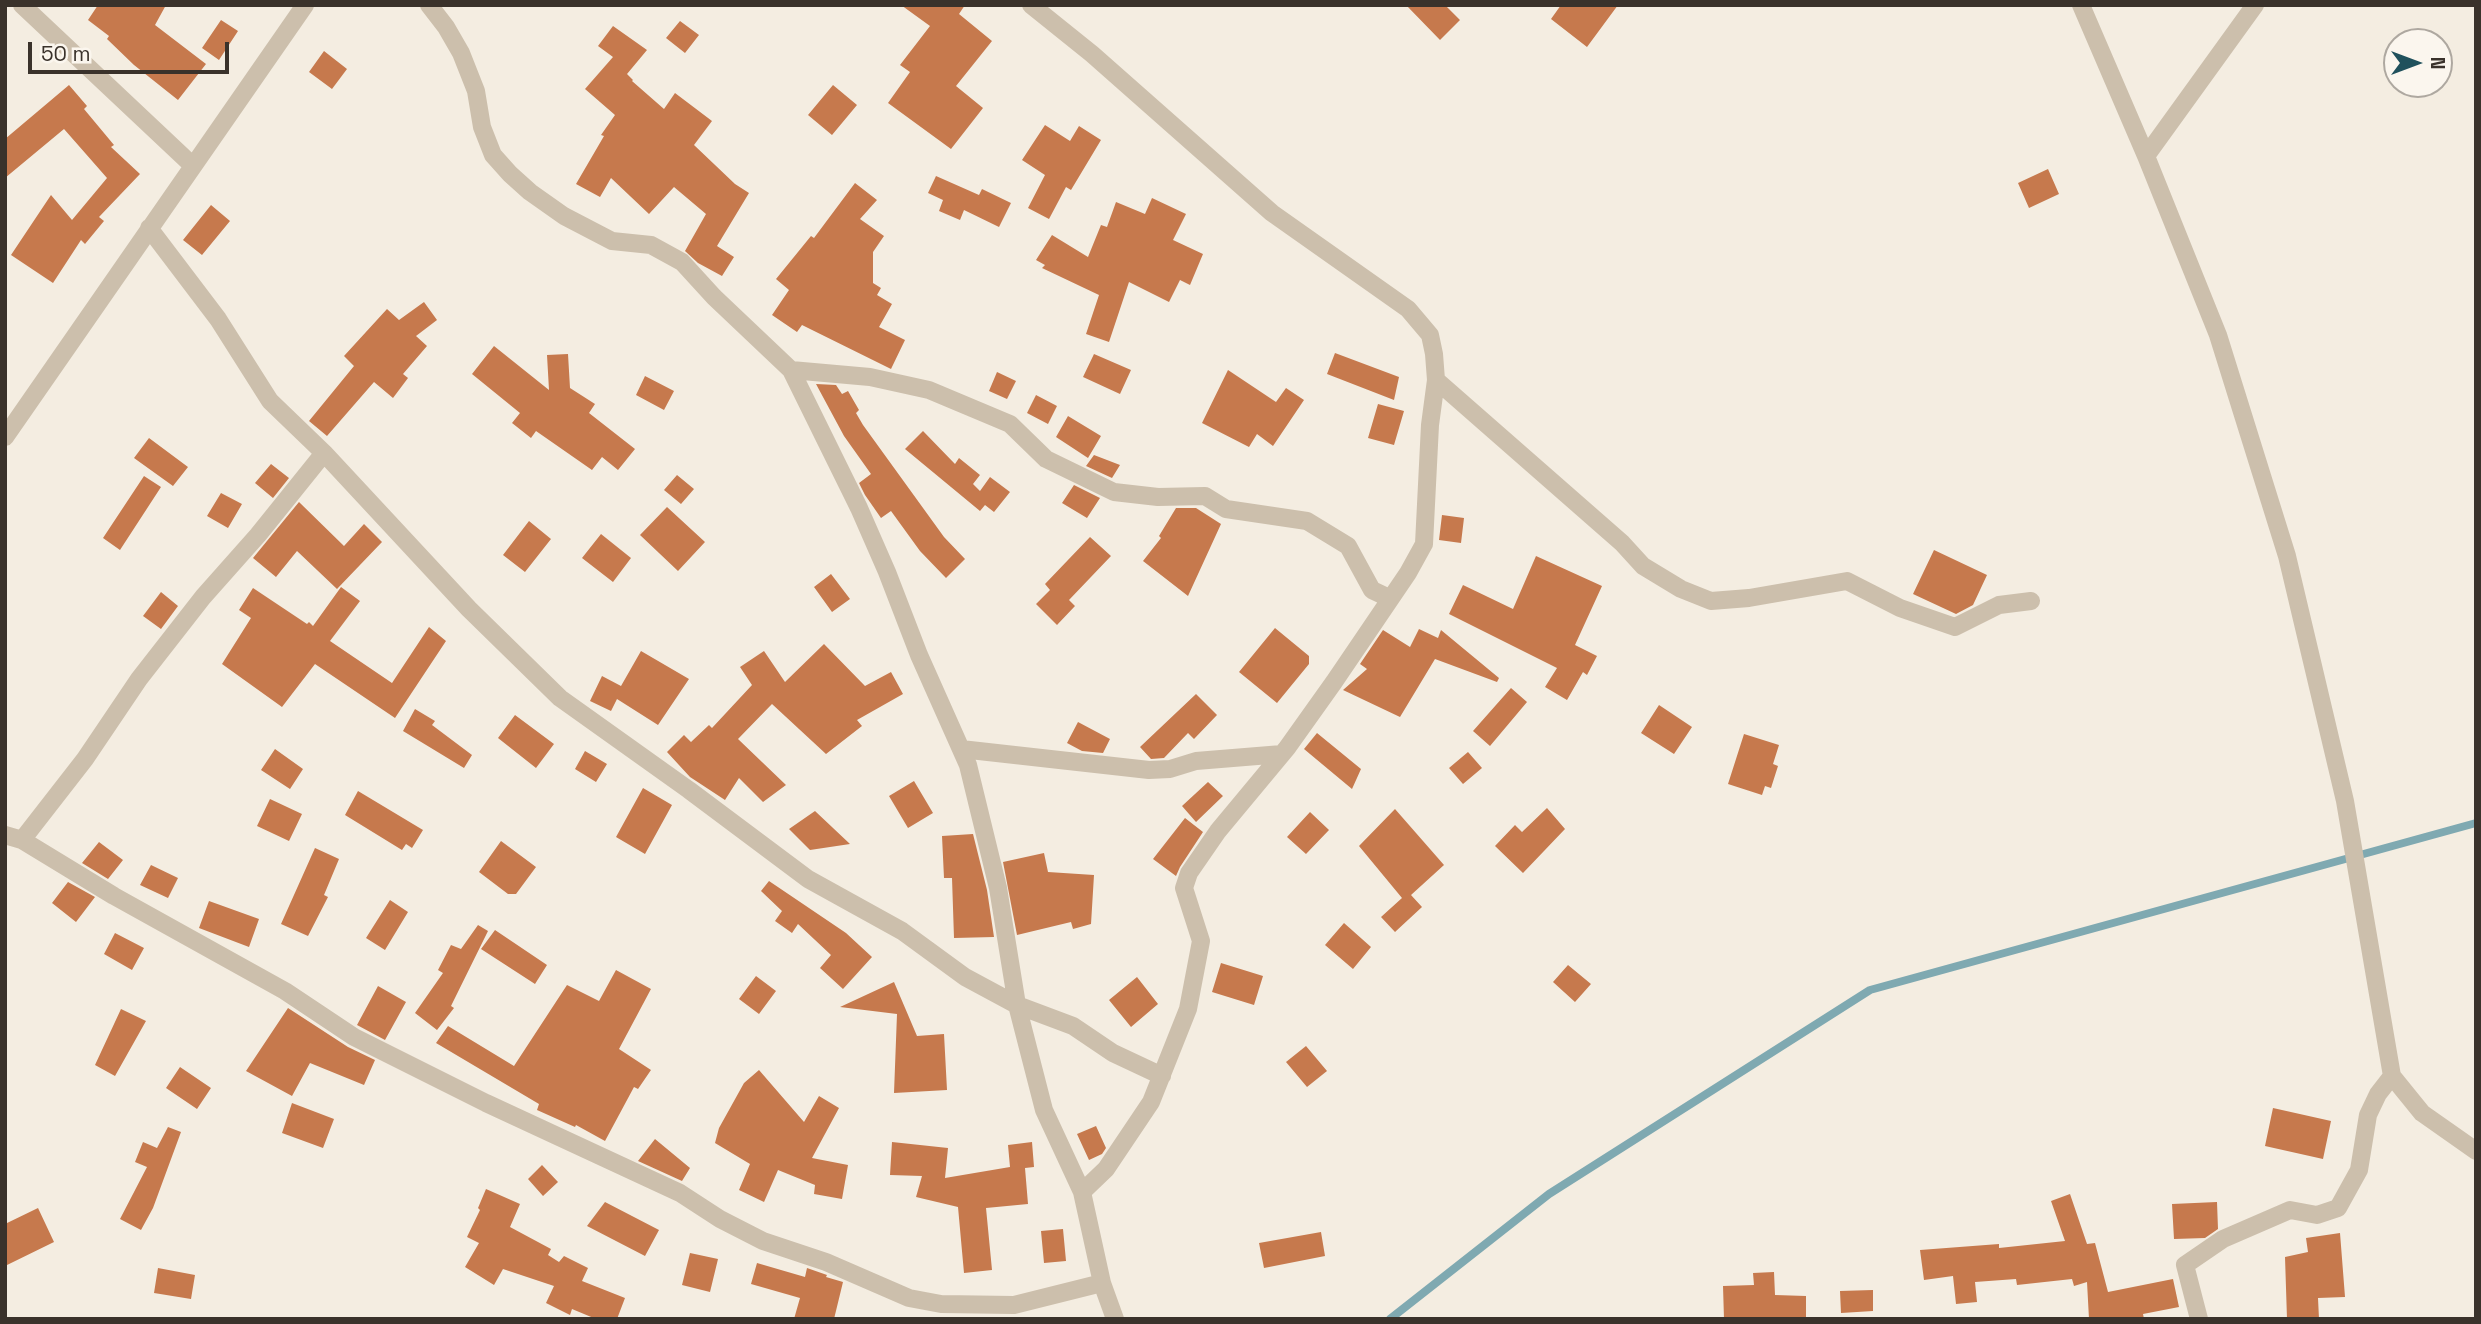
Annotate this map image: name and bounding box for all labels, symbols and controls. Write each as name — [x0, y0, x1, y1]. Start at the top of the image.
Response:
scale bar — [32, 28, 233, 72]
north arrow — [2383, 28, 2453, 98]
text: 50 m — [41, 40, 91, 67]
text: N — [2425, 57, 2450, 69]

